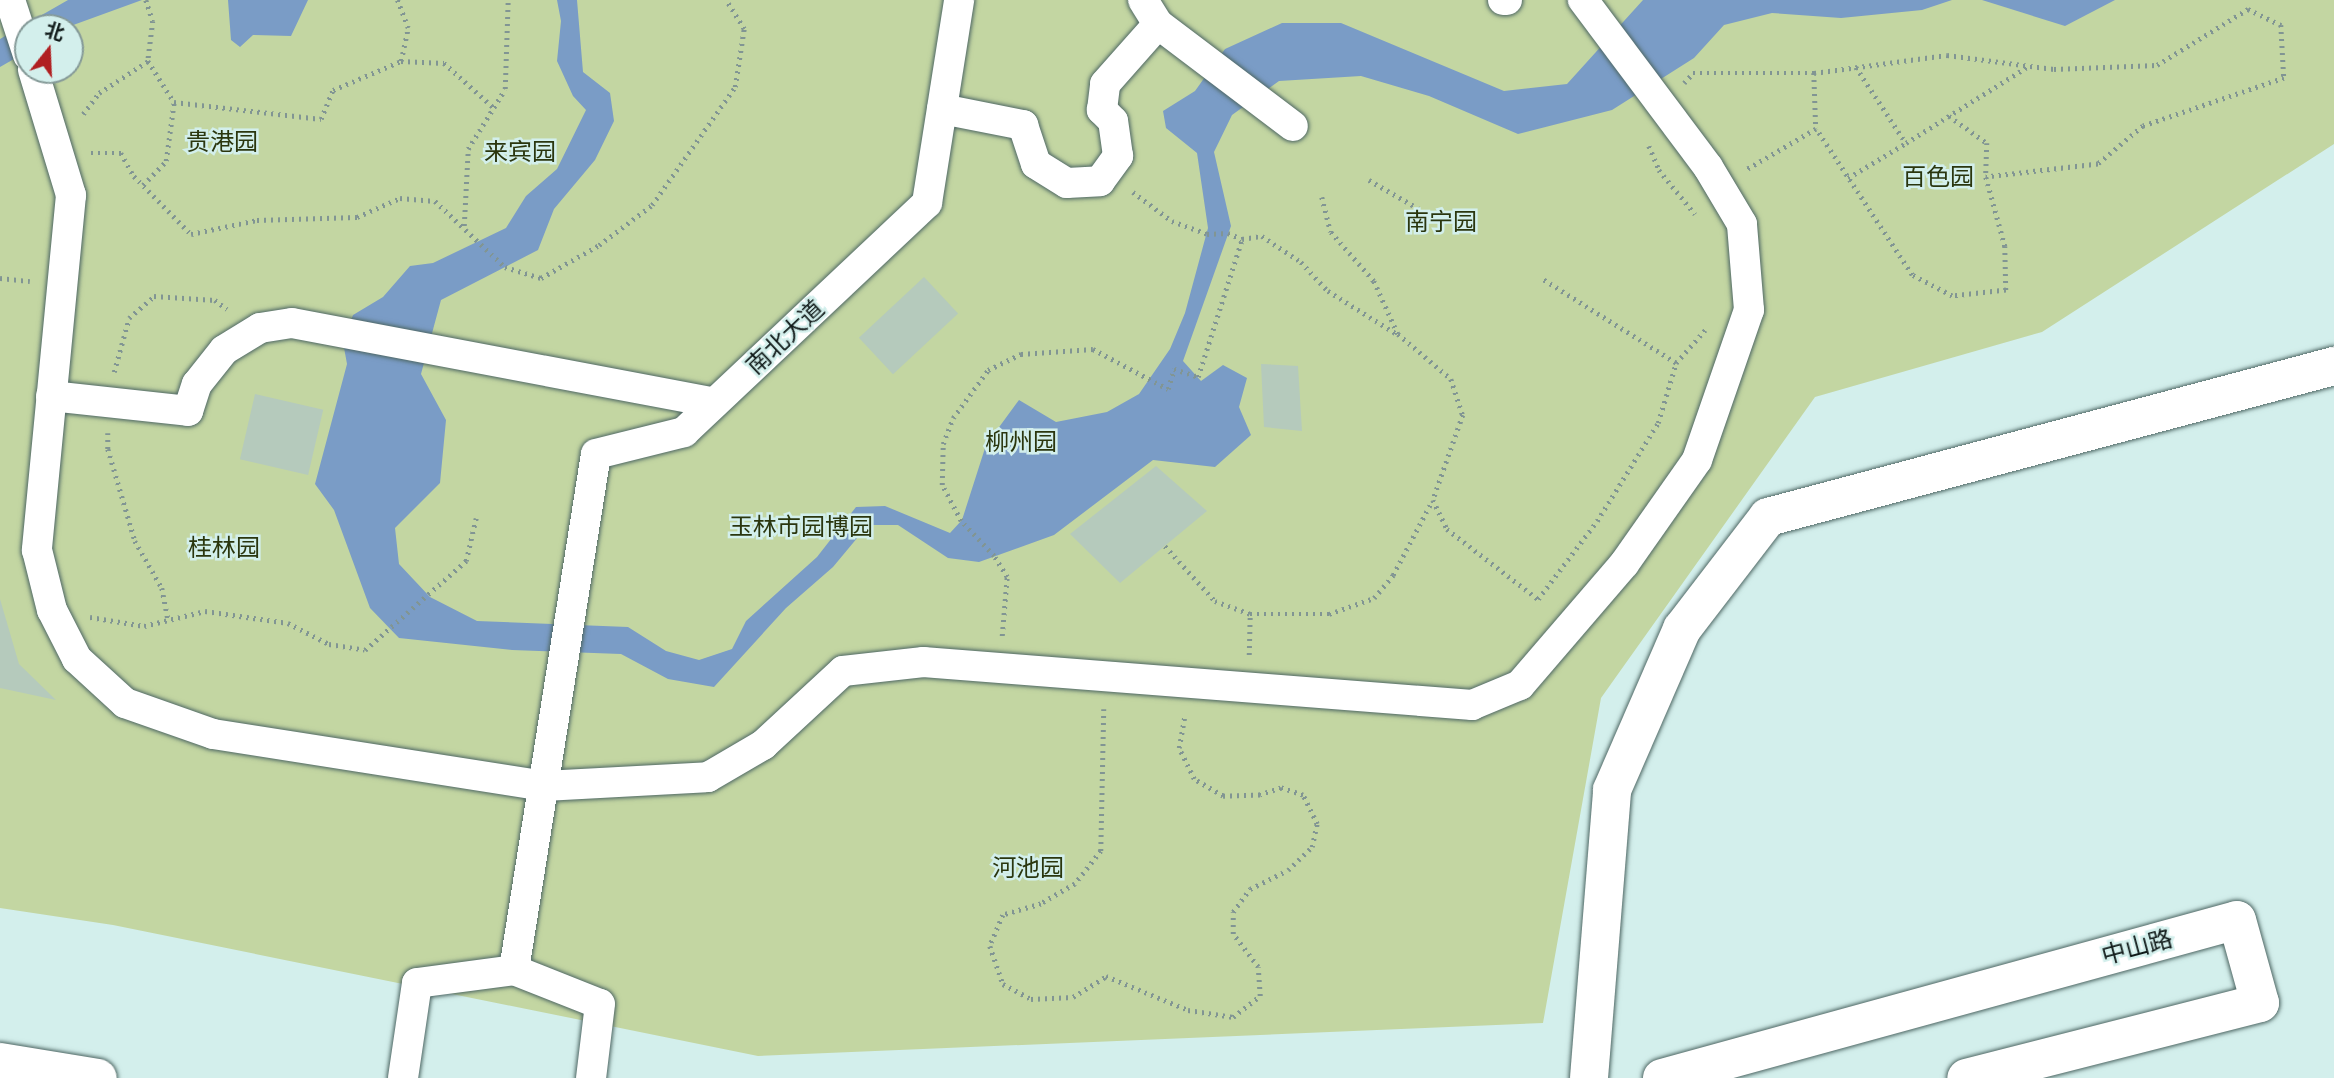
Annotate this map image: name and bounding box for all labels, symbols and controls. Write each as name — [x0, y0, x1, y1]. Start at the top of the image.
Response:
north arrow — [14, 14, 84, 84]
text: 北 — [41, 14, 69, 47]
park label: 贵港园 — [186, 128, 258, 156]
park label: 来宾园 — [484, 138, 556, 166]
park label: 百色园 — [1902, 163, 1974, 191]
park label: 南宁园 — [1405, 208, 1477, 236]
street label: 南北大道 — [740, 294, 830, 380]
park label: 柳州园 — [985, 428, 1057, 456]
park label: 玉林市园博园 — [729, 513, 873, 541]
park label: 桂林园 — [188, 534, 260, 562]
park label: 河池园 — [992, 854, 1064, 882]
street label: 中山路 — [2098, 924, 2176, 970]

